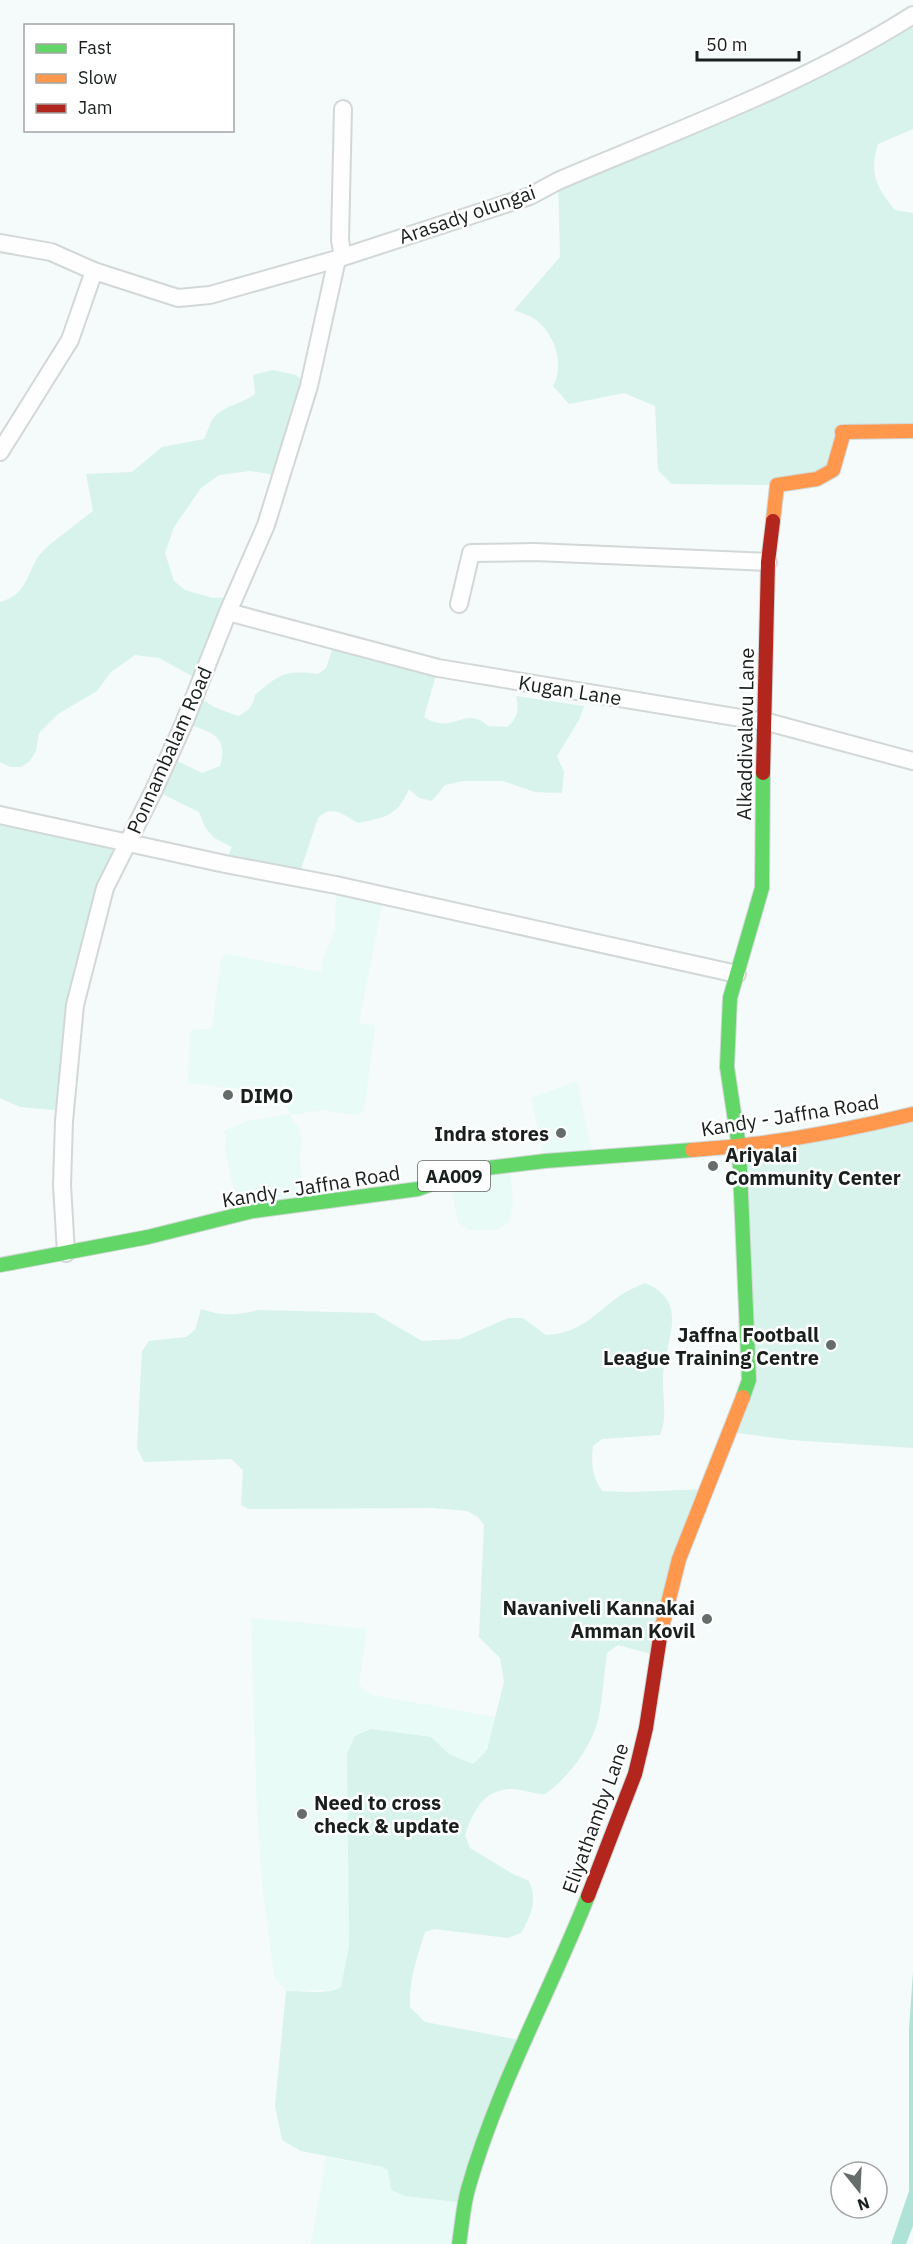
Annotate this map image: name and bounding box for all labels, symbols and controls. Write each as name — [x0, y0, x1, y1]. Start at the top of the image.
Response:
legend — [24, 24, 234, 132]
scale bar — [697, 24, 799, 62]
text: 50 m — [706, 33, 748, 56]
text: Fast — [78, 36, 112, 59]
text: Slow — [78, 66, 117, 89]
text: Jam — [78, 96, 113, 119]
street label: Arasady olungai — [395, 178, 539, 250]
street label: Alkaddivalavu Lane — [730, 647, 760, 821]
street label: Ponnambalam Road — [120, 662, 218, 838]
street label: Kugan Lane — [516, 669, 624, 711]
place label: DIMO — [240, 1082, 293, 1109]
marker: DIMO — [221, 1088, 235, 1102]
street label: Kandy - Jaffna Road — [699, 1088, 881, 1142]
place label: Indra stores — [434, 1120, 549, 1147]
marker: Indra stores — [554, 1126, 568, 1140]
place label: Ariyalai Community Center — [725, 1141, 901, 1191]
street label: Kandy - Jaffna Road — [220, 1159, 402, 1213]
marker: Ariyalai Community Center — [706, 1159, 720, 1173]
road number: AA009 — [418, 1161, 490, 1191]
place label: Jaffna Football League Training Centre — [603, 1321, 819, 1371]
marker: Jaffna Football League Training Centre — [824, 1338, 838, 1352]
place label: Navaniveli Kannakai Amman Kovil — [502, 1594, 695, 1644]
marker: Navaniveli Kannakai Amman Kovil — [700, 1612, 714, 1626]
street label: Eliyathamby Lane — [555, 1739, 635, 1897]
place label: Need to cross check & update — [314, 1789, 460, 1839]
marker: Need to cross check & update — [295, 1807, 309, 1821]
north arrow — [829, 2160, 889, 2220]
text: N — [855, 2193, 872, 2216]

